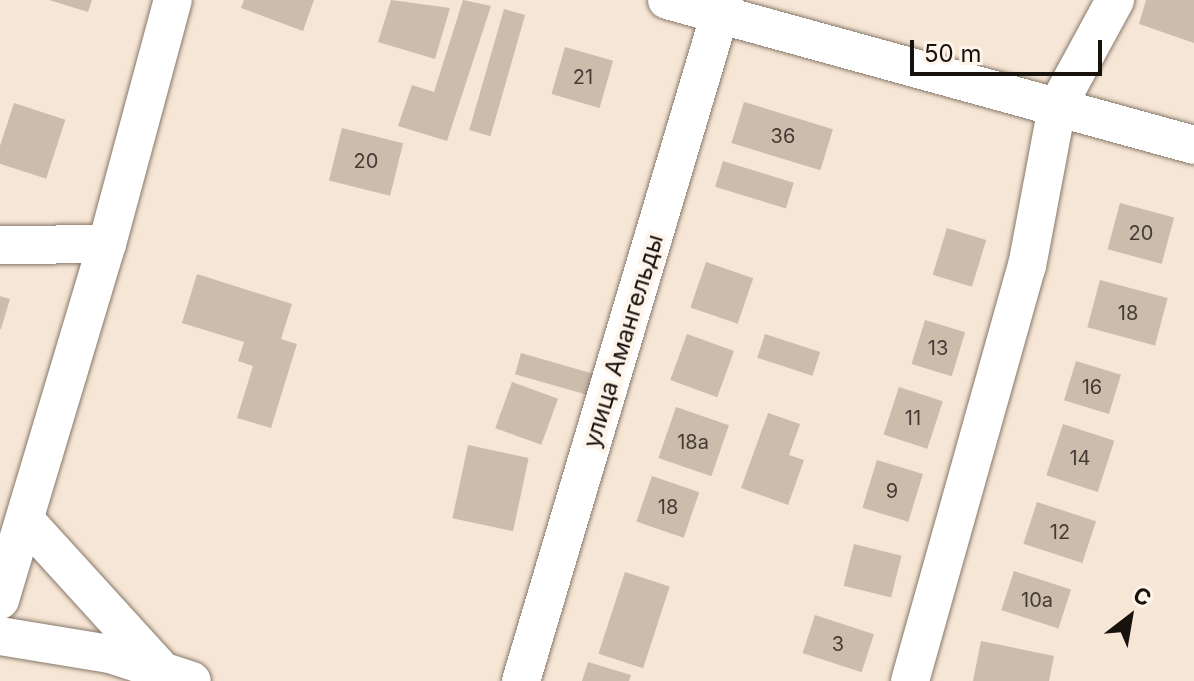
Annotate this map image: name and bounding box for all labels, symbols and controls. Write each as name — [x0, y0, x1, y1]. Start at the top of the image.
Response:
scale bar — [914, 24, 1106, 74]
text: 50 m — [924, 39, 982, 68]
house number: 21 — [573, 65, 593, 89]
house number: 36 — [771, 124, 795, 148]
house number: 20 — [354, 149, 378, 173]
house number: 20 — [1129, 221, 1153, 245]
street label: улица Амангельды — [577, 231, 669, 451]
house number: 18 — [1118, 301, 1138, 325]
house number: 13 — [928, 336, 948, 360]
house number: 16 — [1082, 375, 1102, 399]
house number: 11 — [905, 406, 921, 430]
house number: 18а — [677, 430, 709, 454]
house number: 14 — [1069, 446, 1091, 470]
house number: 9 — [886, 479, 898, 503]
house number: 18 — [658, 495, 678, 519]
house number: 12 — [1050, 520, 1070, 544]
north arrow — [1090, 577, 1170, 657]
text: С — [1129, 581, 1156, 612]
house number: 10а — [1021, 588, 1053, 612]
house number: 3 — [832, 632, 844, 656]

